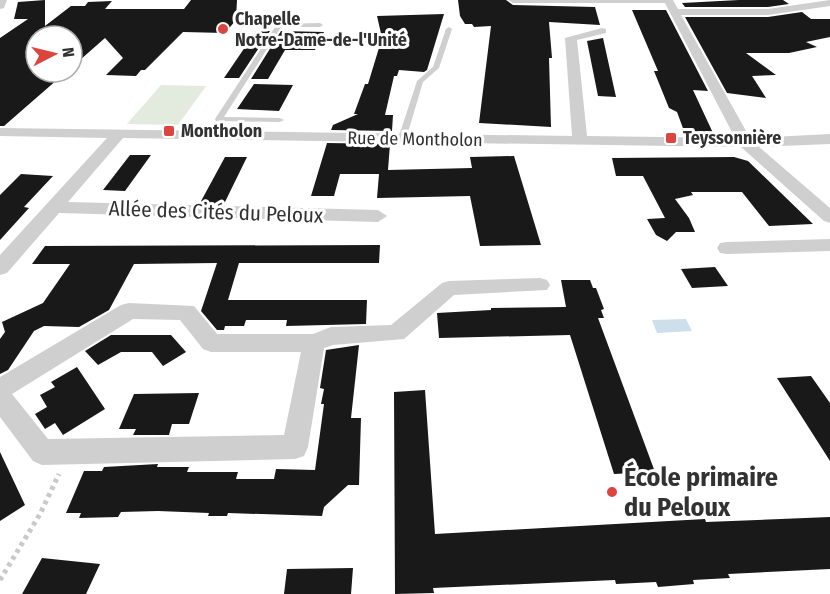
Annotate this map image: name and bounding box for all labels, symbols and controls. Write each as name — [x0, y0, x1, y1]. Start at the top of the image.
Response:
place label: Chapelle Notre-Dame-de-l'Unité — [235, 8, 407, 51]
marker: Chapelle Notre-Dame-de-l'Unité — [216, 22, 230, 36]
north arrow — [24, 24, 84, 84]
text: N — [58, 46, 78, 58]
place label: Montholon — [181, 120, 262, 142]
marker: Montholon — [162, 124, 176, 138]
street label: Rue de Montholon — [347, 127, 483, 151]
place label: Teyssonnière — [683, 127, 781, 149]
marker: Teyssonnière — [664, 131, 678, 145]
street label: Allée des Cités du Peloux — [108, 195, 324, 229]
place label: École primaire du Peloux — [624, 461, 778, 523]
marker: École primaire du Peloux — [605, 485, 619, 499]

